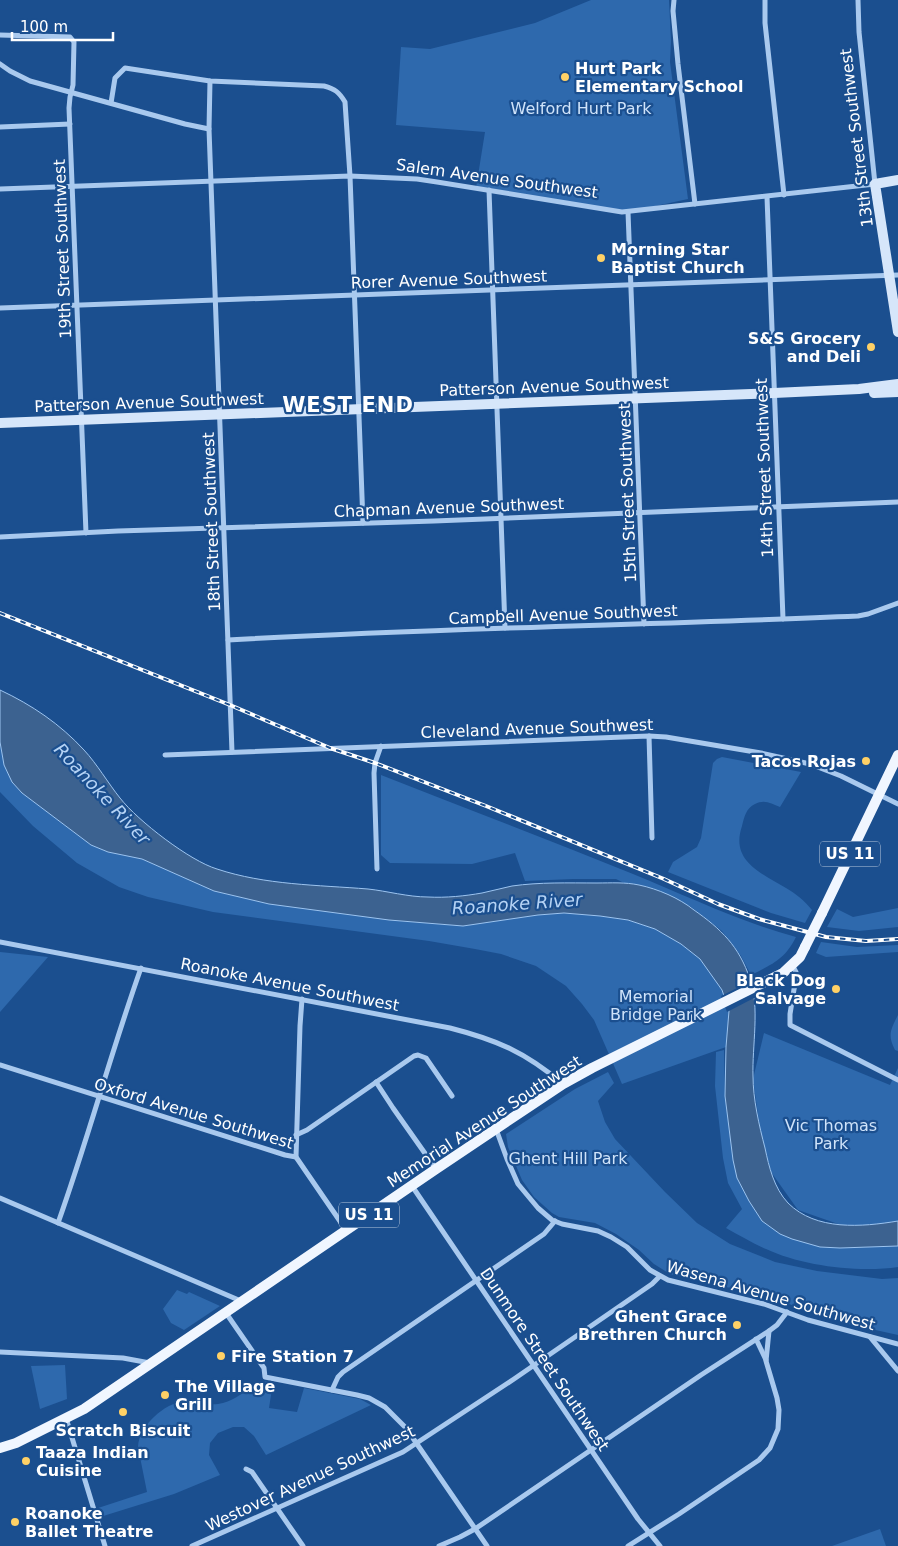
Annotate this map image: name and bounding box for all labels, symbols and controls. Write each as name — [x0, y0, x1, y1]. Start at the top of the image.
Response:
scale bar — [12, 10, 114, 42]
text: 100 m — [20, 18, 68, 36]
street label: 13th Street Southwest — [836, 48, 877, 228]
place label: Hurt Park Elementary School — [575, 59, 743, 96]
marker: Hurt Park Elementary School — [559, 71, 571, 83]
park label: Welford Hurt Park — [511, 99, 652, 118]
street label: Salem Avenue Southwest — [395, 155, 599, 202]
street label: 19th Street Southwest — [50, 159, 75, 339]
place label: Morning Star Baptist Church — [611, 240, 745, 277]
marker: Morning Star Baptist Church — [595, 252, 607, 264]
street label: Rorer Avenue Southwest — [350, 267, 548, 292]
place label: S&S Grocery and Deli — [748, 329, 862, 366]
marker: S&S Grocery and Deli — [865, 341, 877, 353]
street label: Patterson Avenue Southwest — [439, 373, 669, 400]
street label: 14th Street Southwest — [752, 378, 777, 558]
street label: Patterson Avenue Southwest — [34, 389, 264, 416]
district label: WEST END — [282, 393, 414, 417]
street label: 15th Street Southwest — [615, 403, 640, 583]
street label: 18th Street Southwest — [199, 432, 224, 612]
street label: Chapman Avenue Southwest — [334, 494, 565, 521]
street label: Campbell Avenue Southwest — [448, 601, 678, 628]
street label: Cleveland Avenue Southwest — [420, 715, 654, 742]
water label: Roanoke River — [50, 739, 156, 850]
place label: Tacos Rojas — [752, 752, 856, 771]
marker: Tacos Rojas — [860, 755, 872, 767]
road number: US 11 — [820, 842, 880, 866]
water label: Roanoke River — [451, 888, 585, 919]
street label: Roanoke Avenue Southwest — [179, 954, 401, 1015]
place label: Black Dog Salvage — [736, 971, 826, 1008]
marker: Black Dog Salvage — [830, 983, 842, 995]
park label: Memorial Bridge Park — [610, 987, 703, 1024]
street label: Memorial Avenue Southwest — [384, 1051, 585, 1191]
street label: Oxford Avenue Southwest — [92, 1074, 296, 1153]
park label: Vic Thomas Park — [785, 1116, 877, 1153]
park label: Ghent Hill Park — [509, 1149, 628, 1168]
road number: US 11 — [339, 1202, 399, 1228]
street label: Wasena Avenue Southwest — [664, 1257, 877, 1334]
street label: Dunmore Street Southwest — [476, 1264, 613, 1454]
place label: Ghent Grace Brethren Church — [578, 1307, 727, 1344]
marker: Ghent Grace Brethren Church — [731, 1319, 743, 1331]
place label: Fire Station 7 — [231, 1347, 354, 1366]
marker: Fire Station 7 — [215, 1350, 227, 1362]
place label: The Village Grill — [175, 1377, 276, 1414]
marker: The Village Grill — [159, 1389, 171, 1401]
marker: Scratch Biscuit — [117, 1406, 129, 1418]
place label: Scratch Biscuit — [56, 1421, 191, 1440]
street label: Westover Avenue Southwest — [203, 1422, 418, 1535]
place label: Taaza Indian Cuisine — [36, 1443, 149, 1480]
marker: Taaza Indian Cuisine — [20, 1455, 32, 1467]
place label: Roanoke Ballet Theatre — [25, 1504, 154, 1541]
marker: Roanoke Ballet Theatre — [9, 1516, 21, 1528]

